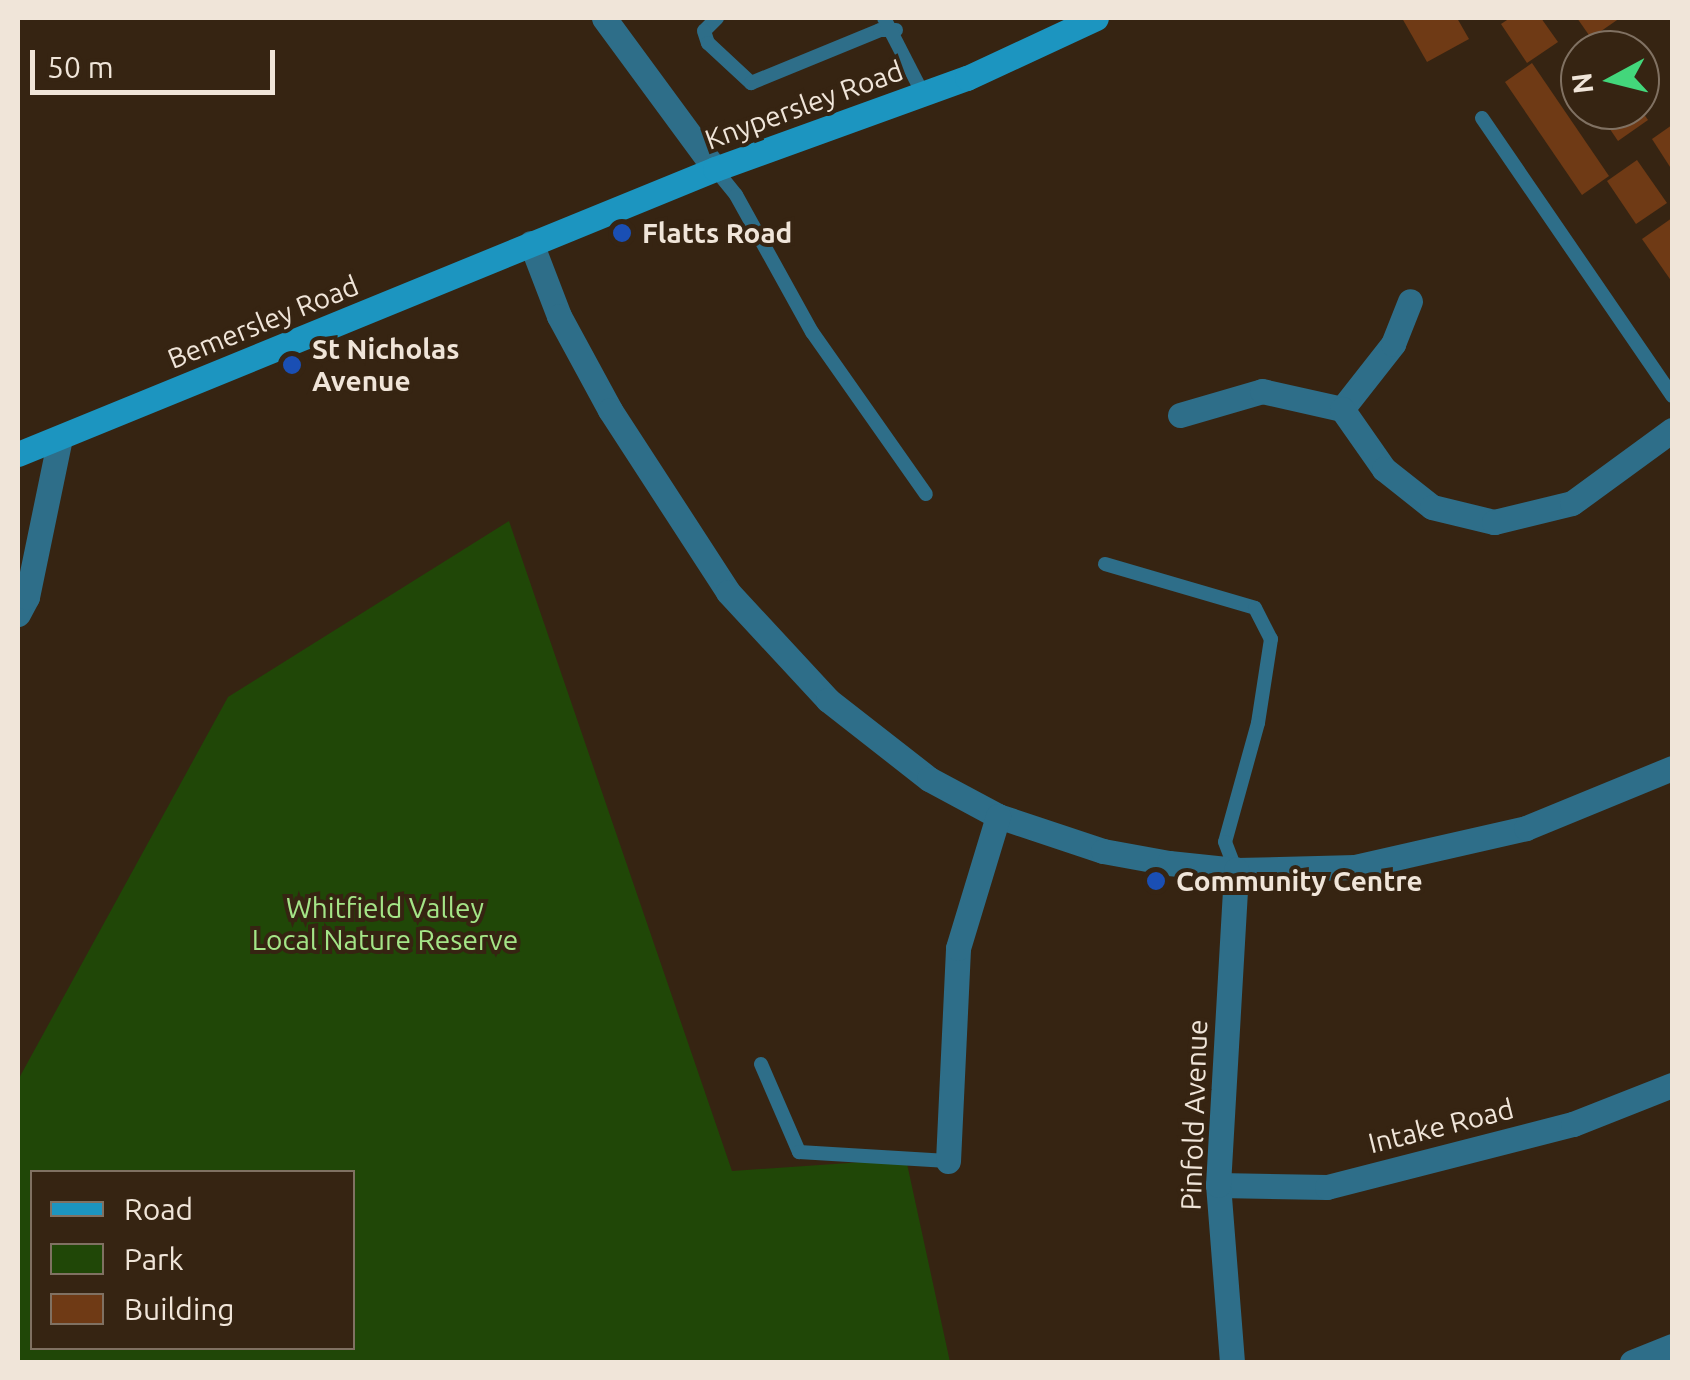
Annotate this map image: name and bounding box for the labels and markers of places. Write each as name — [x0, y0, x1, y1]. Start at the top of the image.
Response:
place label: Flatts Road — [642, 216, 792, 250]
marker: Flatts Road — [611, 222, 633, 244]
place label: St Nicholas Avenue — [312, 332, 459, 398]
marker: St Nicholas Avenue — [281, 354, 303, 376]
place label: Community Centre — [1176, 864, 1423, 898]
marker: Community Centre — [1145, 870, 1167, 892]

